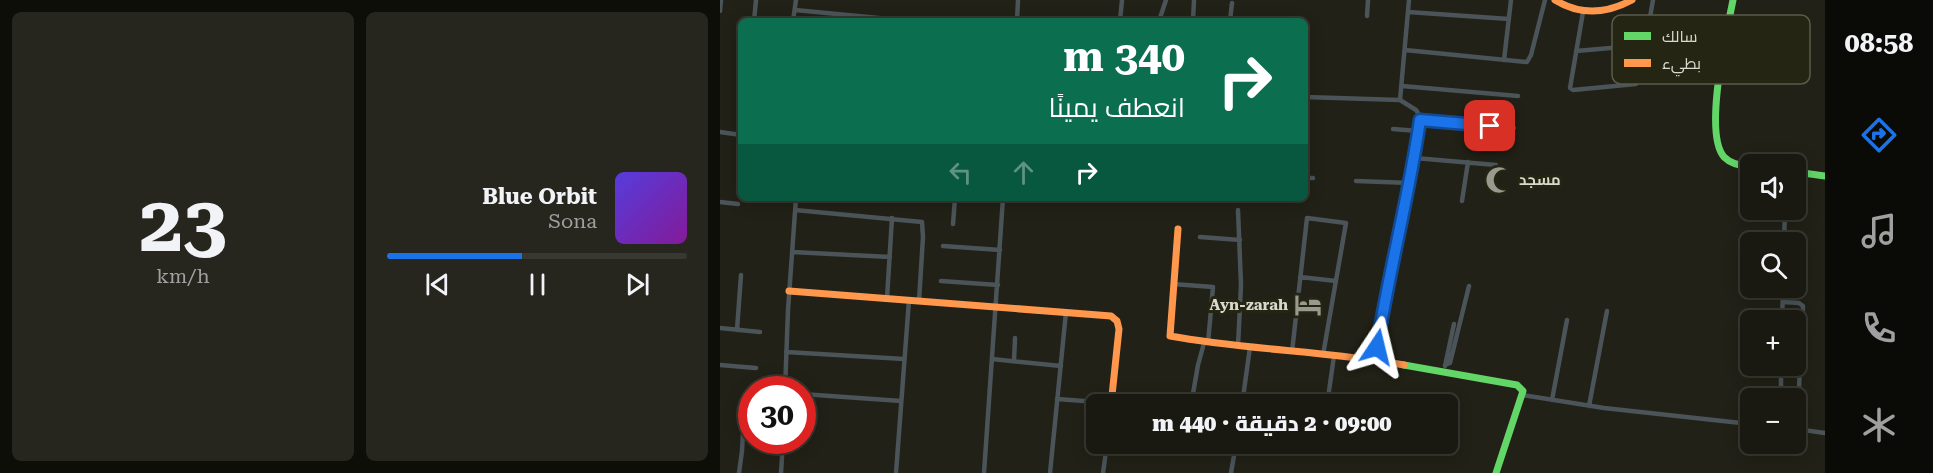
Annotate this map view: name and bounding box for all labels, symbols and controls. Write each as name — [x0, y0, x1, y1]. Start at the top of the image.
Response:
legend — [1612, 15, 1810, 84]
text: سالك — [1662, 27, 1697, 46]
text: 08:58 — [1845, 27, 1913, 59]
text: 340 m — [1063, 32, 1185, 81]
icon: right — [1206, 42, 1284, 120]
text: بطيء — [1662, 54, 1701, 77]
text: انعطف يمينًا — [1049, 92, 1185, 124]
pin — [1464, 100, 1515, 151]
icon: arrive — [1473, 109, 1506, 142]
icon: directions — [1858, 114, 1900, 156]
map controls — [1740, 154, 1806, 454]
button: sound — [1740, 154, 1806, 220]
icon: left — [944, 156, 977, 189]
icon: ahead — [1007, 156, 1040, 189]
icon: right — [1070, 156, 1103, 189]
mosque icon: مسجد — [1484, 165, 1514, 195]
place label: مسجد — [1519, 171, 1561, 189]
text: 23 — [139, 179, 227, 270]
text: Blue Orbit — [482, 184, 597, 209]
text: Sona — [548, 209, 597, 233]
icon: music — [1858, 210, 1900, 252]
button: search — [1740, 232, 1806, 298]
text: km/h — [156, 264, 210, 288]
icon: previous — [421, 268, 454, 301]
icon: pause — [521, 268, 554, 301]
icon: next — [621, 268, 654, 301]
hotel icon: Ayn-zarah — [1293, 290, 1323, 320]
place label: Ayn-zarah — [1210, 296, 1288, 314]
icon: phone — [1858, 307, 1900, 349]
button: + — [1740, 310, 1806, 376]
position arrow — [1345, 315, 1409, 379]
speed limit sign: 30 — [738, 376, 816, 454]
button: − — [1740, 388, 1806, 454]
icon: climate — [1858, 404, 1900, 446]
text: 09:00 · 2 دقيقة · 440 m — [1152, 411, 1392, 436]

